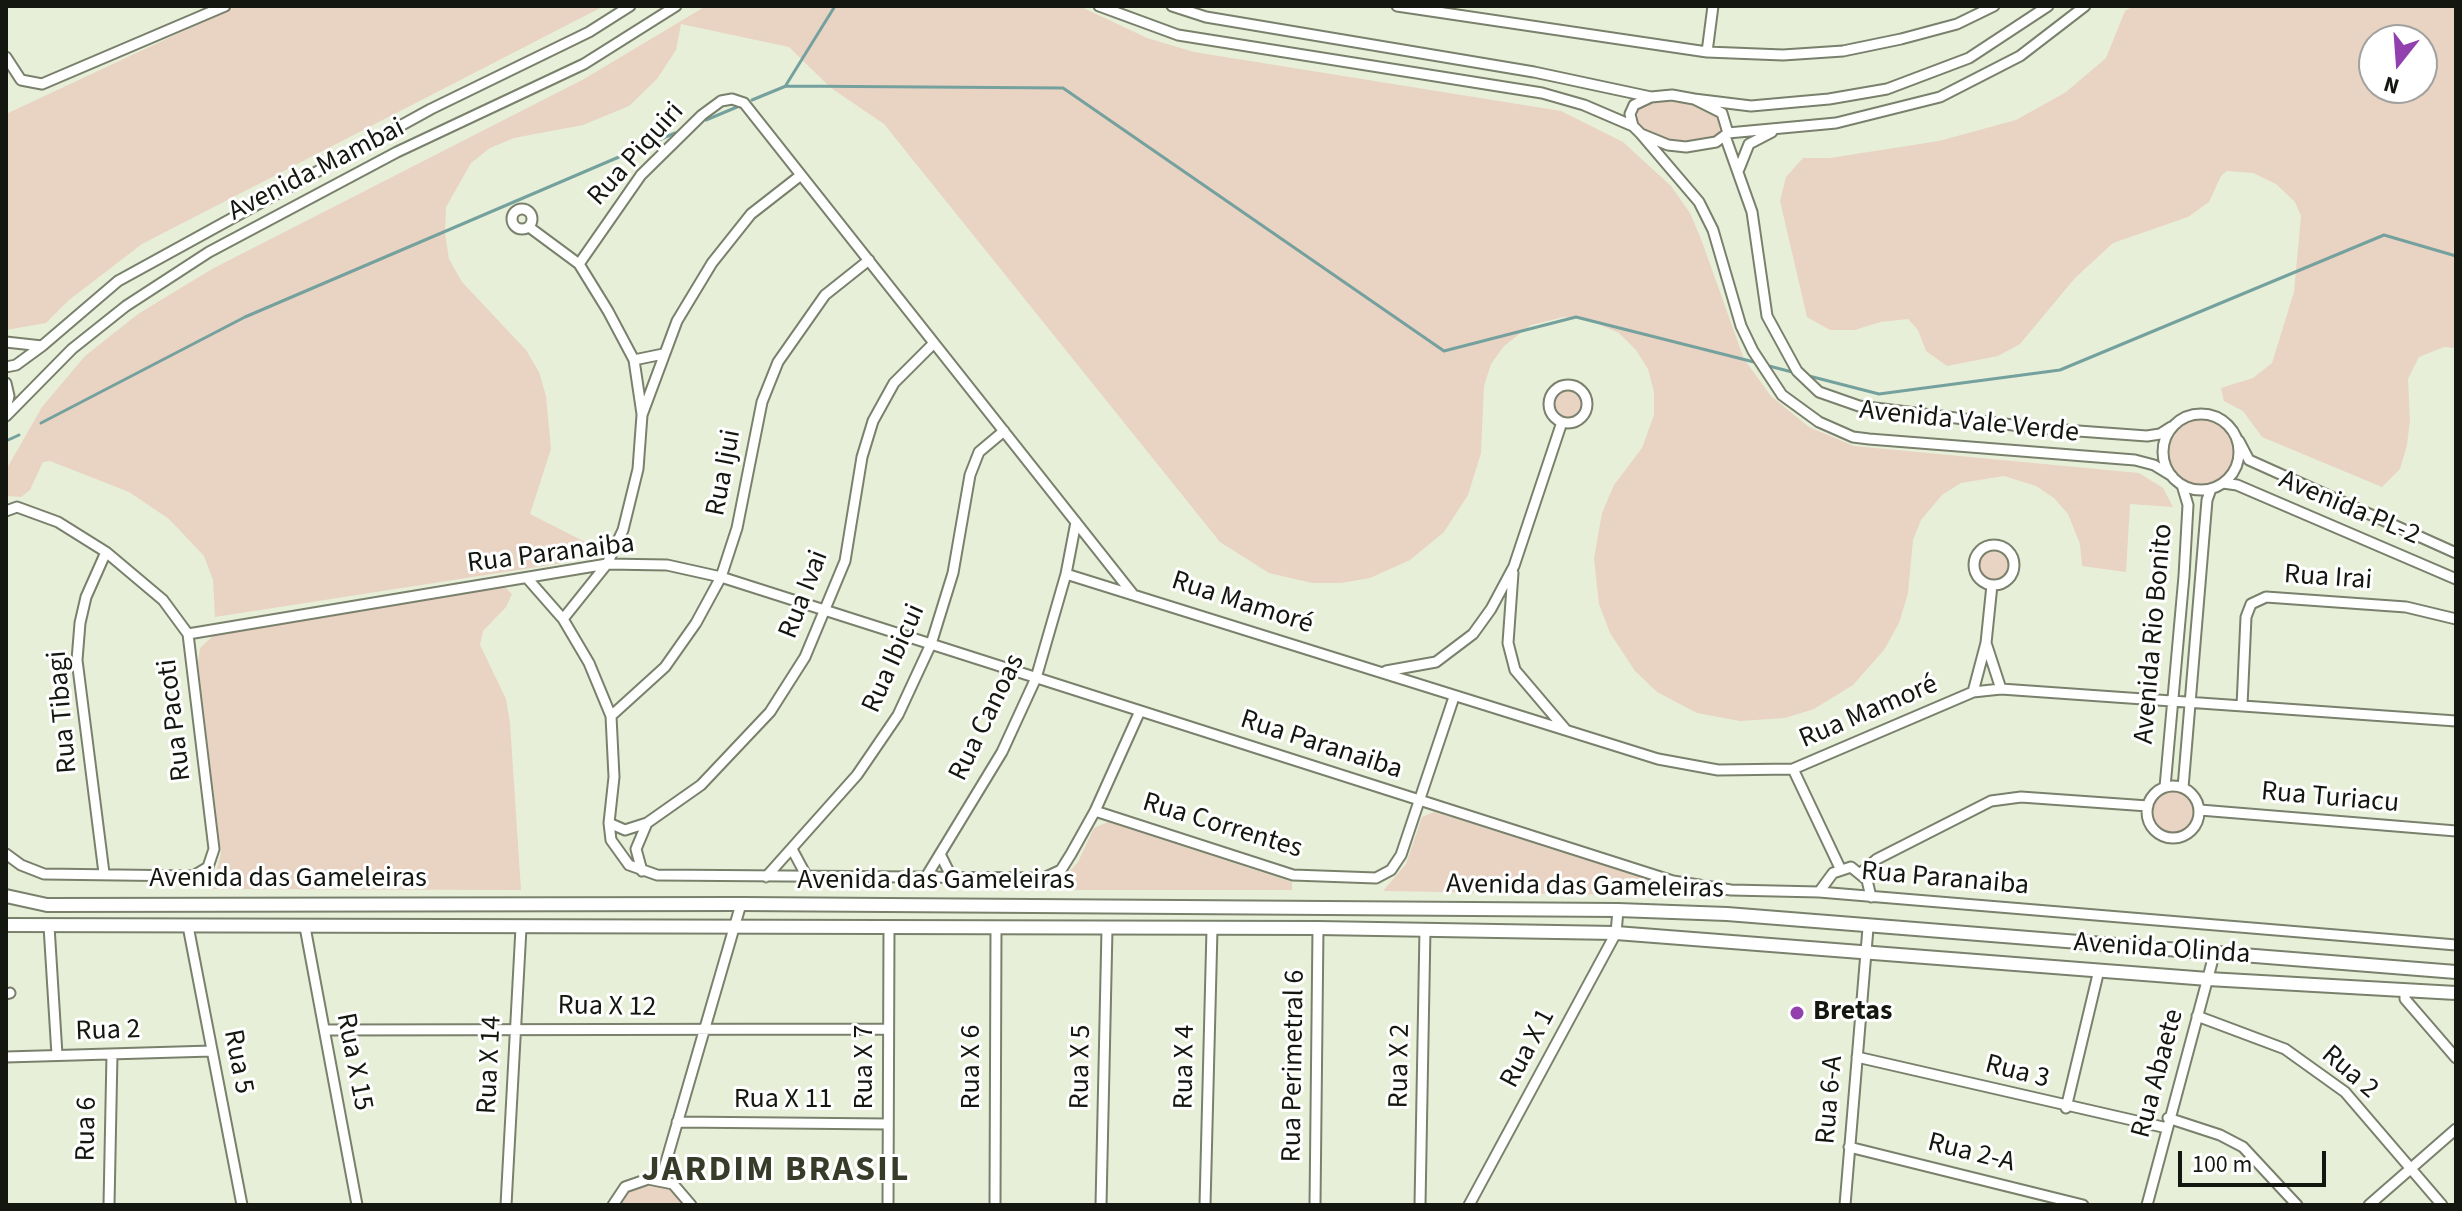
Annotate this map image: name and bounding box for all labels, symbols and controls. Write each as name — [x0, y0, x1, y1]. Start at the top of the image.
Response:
north arrow — [2358, 24, 2438, 104]
text: N — [2380, 68, 2403, 102]
street label: Rua Piquiri — [582, 96, 692, 214]
street label: Avenida Mambai — [223, 112, 411, 230]
street label: Avenida Vale Verde — [1858, 395, 2080, 451]
street label: Rua Ijui — [700, 427, 750, 519]
street label: Avenida PL-2 — [2273, 464, 2425, 554]
street label: Avenida Rio Bonito — [2129, 522, 2181, 746]
street label: Rua Paranaiba — [465, 528, 637, 582]
street label: Rua Ivai — [773, 546, 837, 644]
street label: Rua Irai — [2283, 559, 2373, 599]
street label: Rua Mamoré — [1167, 565, 1317, 643]
street label: Rua Ibicui — [856, 599, 934, 719]
street label: Rua Tibagi — [42, 649, 86, 775]
street label: Rua Canoas — [943, 649, 1033, 787]
street label: Rua Pacoti — [152, 657, 200, 783]
street label: Rua Mamoré — [1795, 669, 1943, 757]
street label: Rua Paranaiba — [1236, 704, 1406, 788]
street label: Rua Turiacu — [2260, 776, 2400, 822]
street label: Rua Correntes — [1138, 787, 1306, 867]
street label: Rua Paranaiba — [1860, 856, 2030, 904]
street label: Avenida das Gameleiras — [149, 863, 427, 897]
street label: Avenida das Gameleiras — [797, 865, 1075, 899]
street label: Avenida das Gameleiras — [1446, 869, 1724, 907]
street label: Avenida Olinda — [2073, 927, 2251, 973]
street label: Rua Perimetral 6 — [1277, 969, 1313, 1163]
street label: Rua X 12 — [557, 990, 657, 1026]
place label: Bretas — [1813, 996, 1892, 1030]
street label: Rua X 1 — [1494, 1004, 1564, 1094]
marker: Bretas — [1788, 1004, 1806, 1022]
street label: Rua Abaete — [2126, 1006, 2192, 1142]
street label: Rua X 15 — [327, 1010, 379, 1114]
street label: Rua 2 — [75, 1014, 141, 1050]
street label: Rua X 14 — [472, 1015, 510, 1115]
street label: Rua X 2 — [1383, 1023, 1419, 1109]
street label: Rua X 5 — [1064, 1024, 1100, 1110]
street label: Rua X 4 — [1168, 1024, 1204, 1110]
street label: Rua X 7 — [849, 1025, 883, 1109]
street label: Rua X 6 — [956, 1025, 990, 1109]
street label: Rua 5 — [214, 1027, 260, 1097]
street label: Rua 2 — [2314, 1039, 2384, 1107]
street label: Rua 3 — [1982, 1049, 2052, 1097]
street label: Rua 6-A — [1810, 1054, 1852, 1146]
street label: Rua X 11 — [734, 1084, 832, 1118]
street label: Rua 6 — [71, 1096, 105, 1162]
street label: Rua 2-A — [1924, 1127, 2018, 1181]
scale bar — [2182, 1135, 2330, 1185]
text: 100 m — [2192, 1147, 2252, 1182]
district label: JARDIM BRASIL — [641, 1150, 911, 1194]

